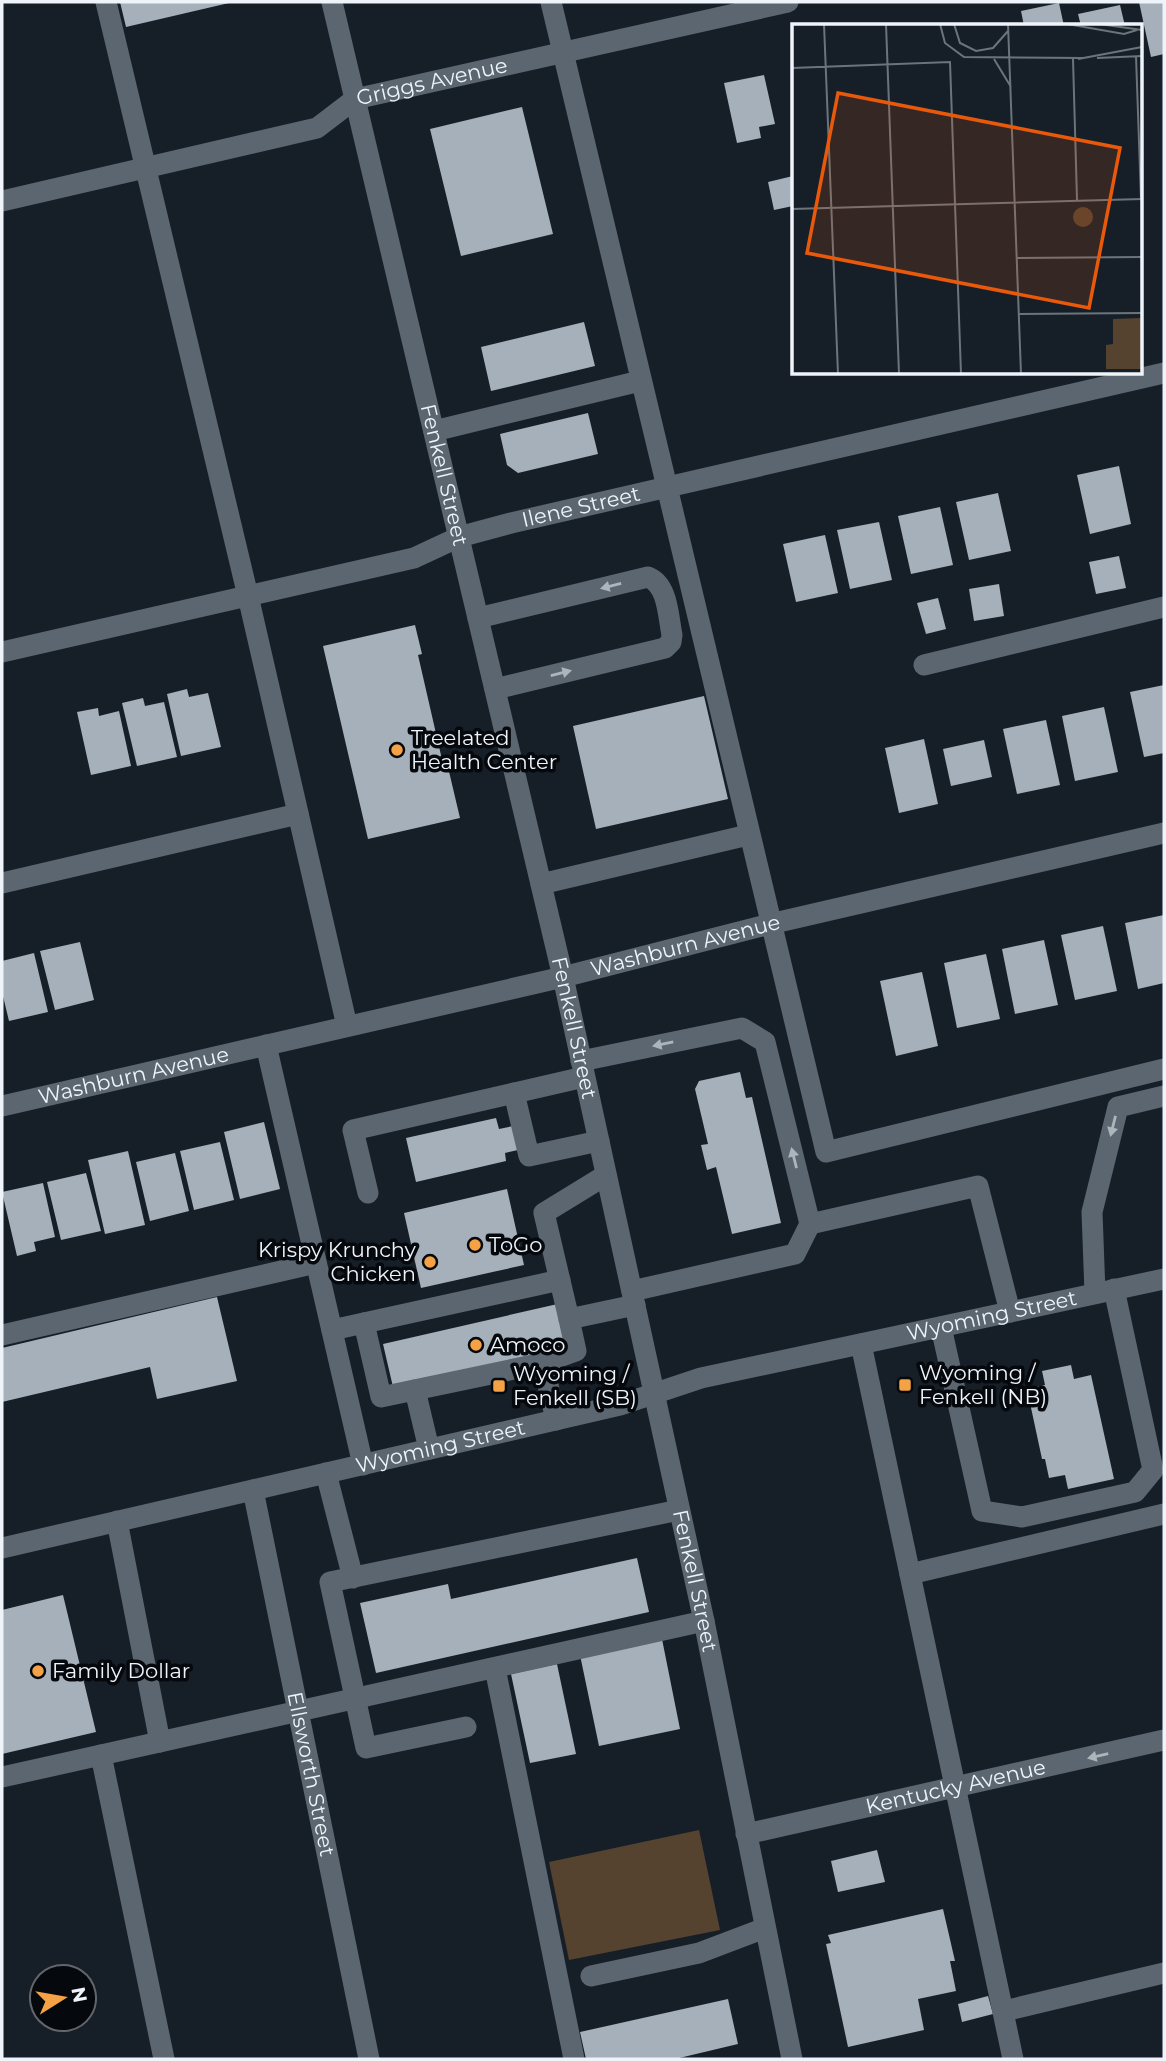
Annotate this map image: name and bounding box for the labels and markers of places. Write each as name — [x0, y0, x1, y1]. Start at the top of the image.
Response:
place label: Treelated Health Center — [411, 725, 557, 774]
marker: Treelated Health Center — [389, 742, 405, 758]
place label: ToGo — [489, 1232, 542, 1257]
place label: Krispy Krunchy Chicken — [258, 1237, 417, 1286]
marker: ToGo — [467, 1237, 483, 1253]
marker: Krispy Krunchy Chicken — [422, 1254, 438, 1270]
place label: Amoco — [490, 1332, 565, 1357]
marker: Amoco — [468, 1337, 484, 1353]
place label: Wyoming / Fenkell (NB) — [919, 1360, 1047, 1409]
place label: Wyoming / Fenkell (SB) — [513, 1361, 637, 1410]
marker: Wyoming / Fenkell (NB) — [897, 1377, 913, 1393]
marker: Wyoming / Fenkell (SB) — [491, 1378, 507, 1394]
place label: Family Dollar — [52, 1658, 190, 1683]
marker: Family Dollar — [30, 1663, 46, 1679]

